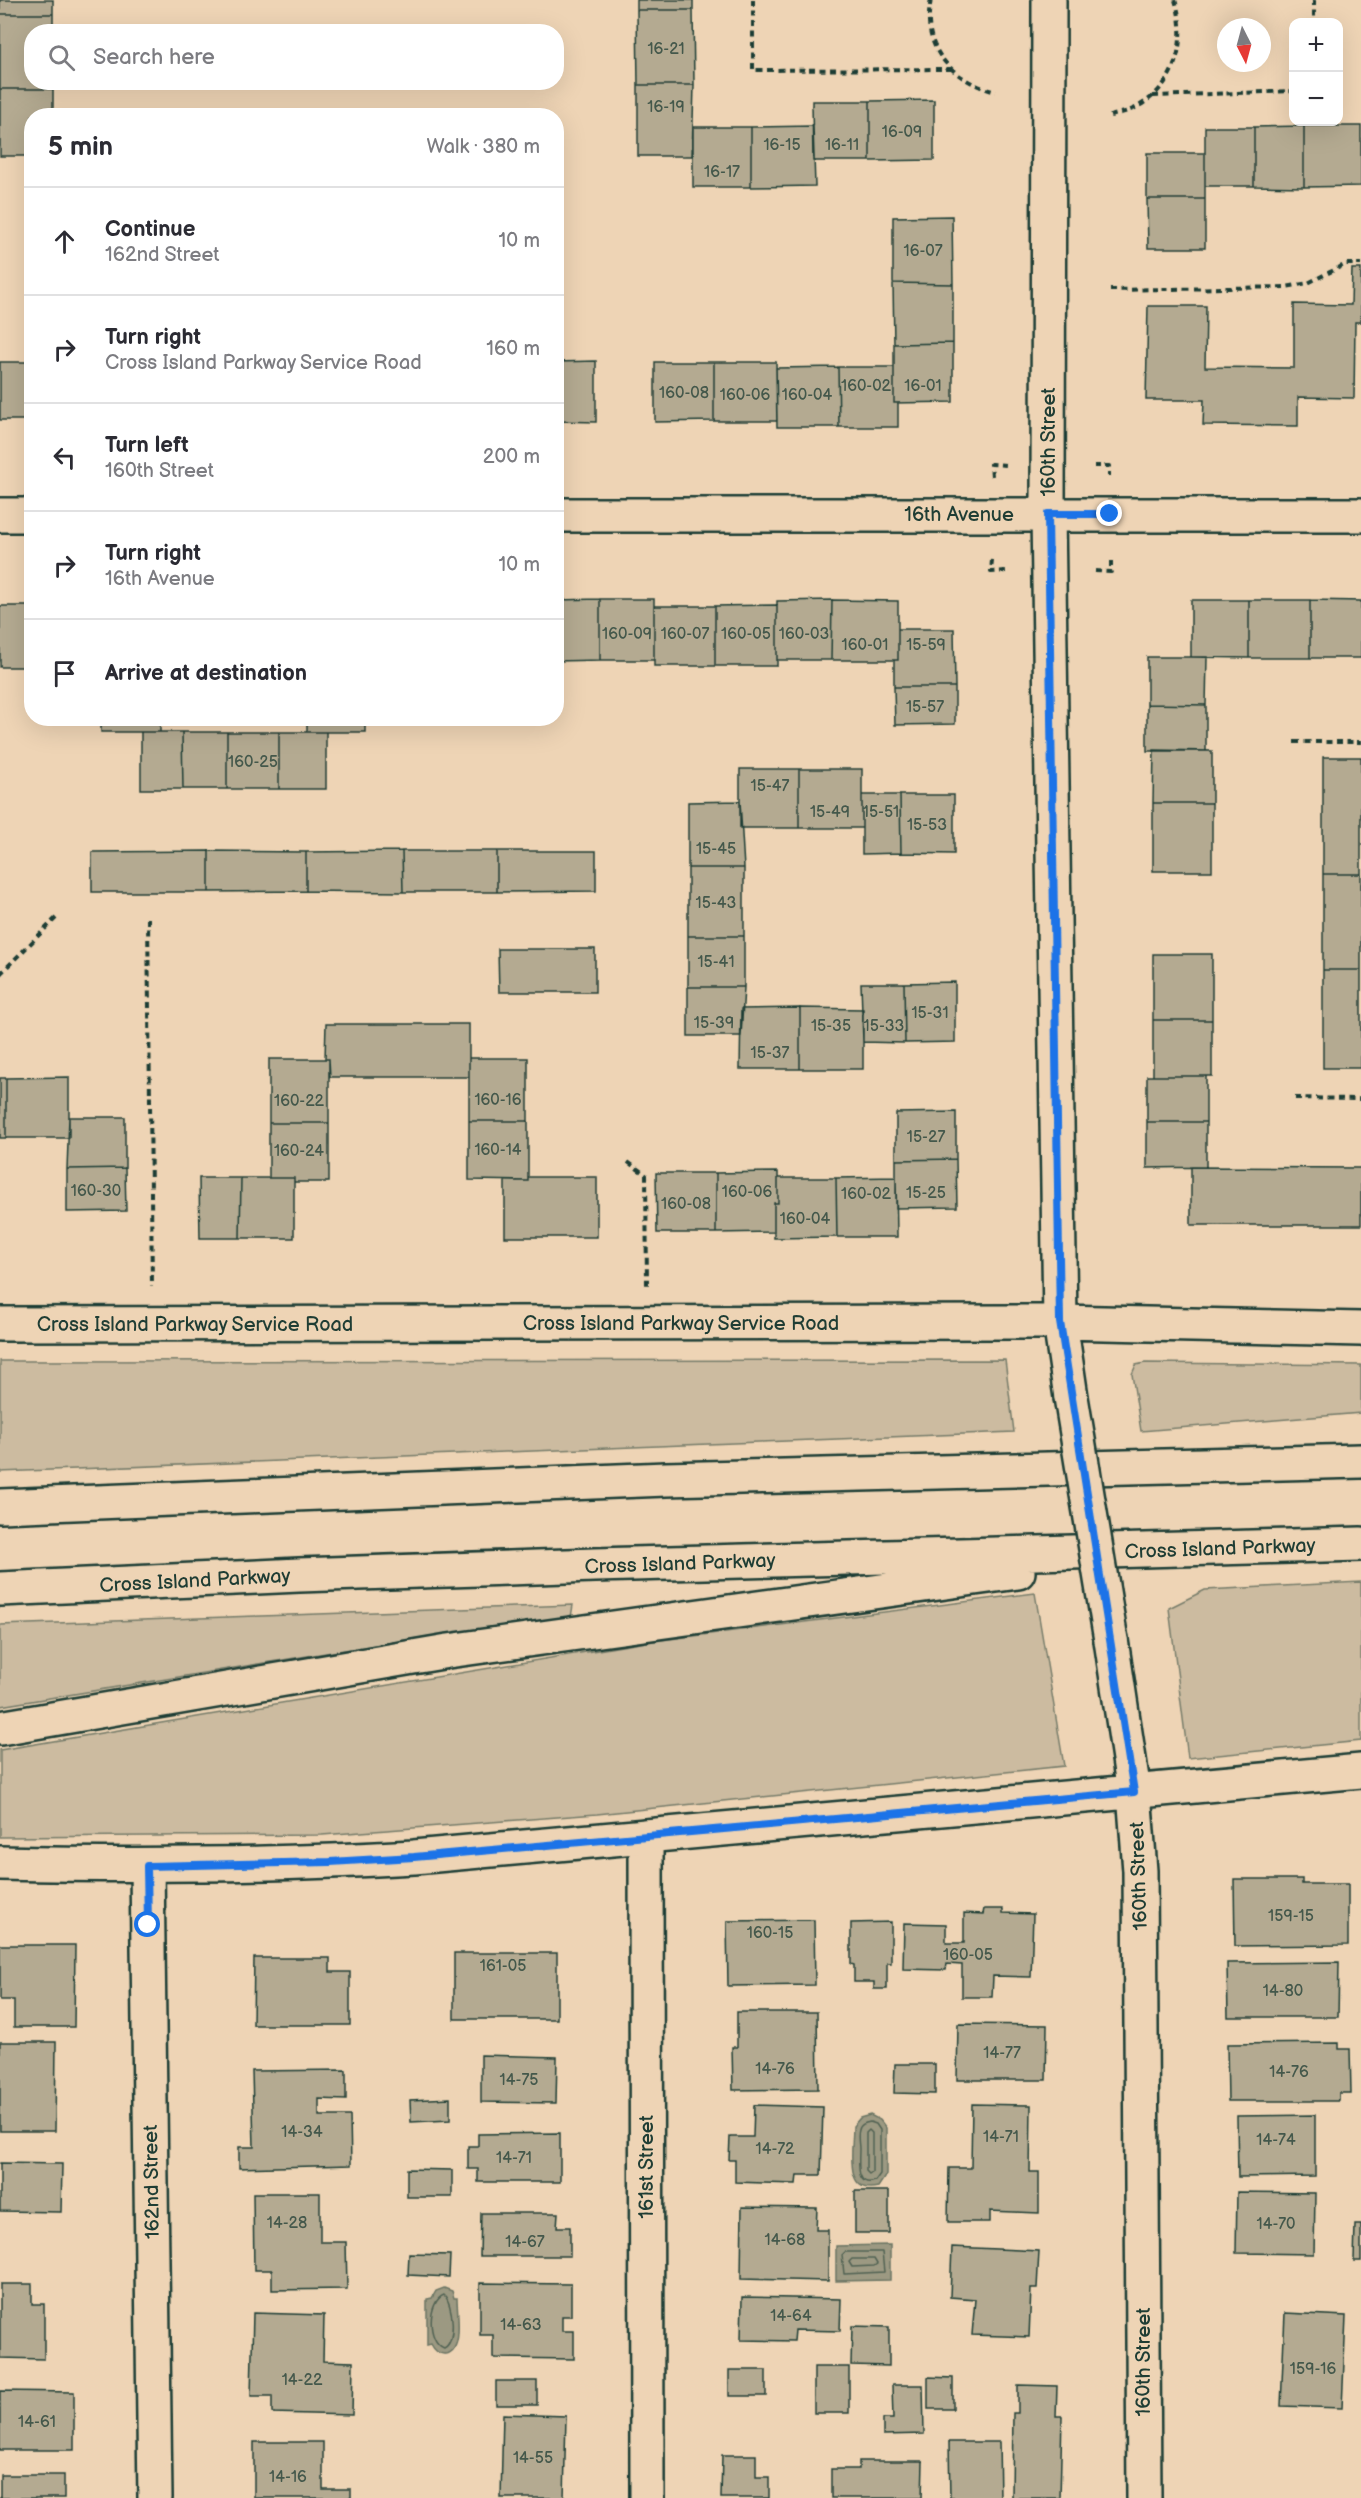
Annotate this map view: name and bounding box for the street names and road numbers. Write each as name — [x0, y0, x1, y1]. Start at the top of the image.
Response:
street label: 160th Street — [1037, 388, 1061, 496]
street label: 16th Avenue — [904, 503, 1014, 527]
street label: Cross Island Parkway Service Road — [523, 1312, 839, 1336]
street label: Cross Island Parkway Service Road — [37, 1313, 353, 1337]
street label: Cross Island Parkway — [1124, 1534, 1316, 1564]
street label: Cross Island Parkway — [584, 1549, 776, 1579]
street label: Cross Island Parkway — [99, 1564, 291, 1598]
street label: 160th Street — [1125, 1821, 1153, 1931]
street label: 161st Street — [635, 2115, 659, 2219]
street label: 162nd Street — [139, 2125, 165, 2239]
street label: 160th Street — [1132, 2308, 1156, 2416]

